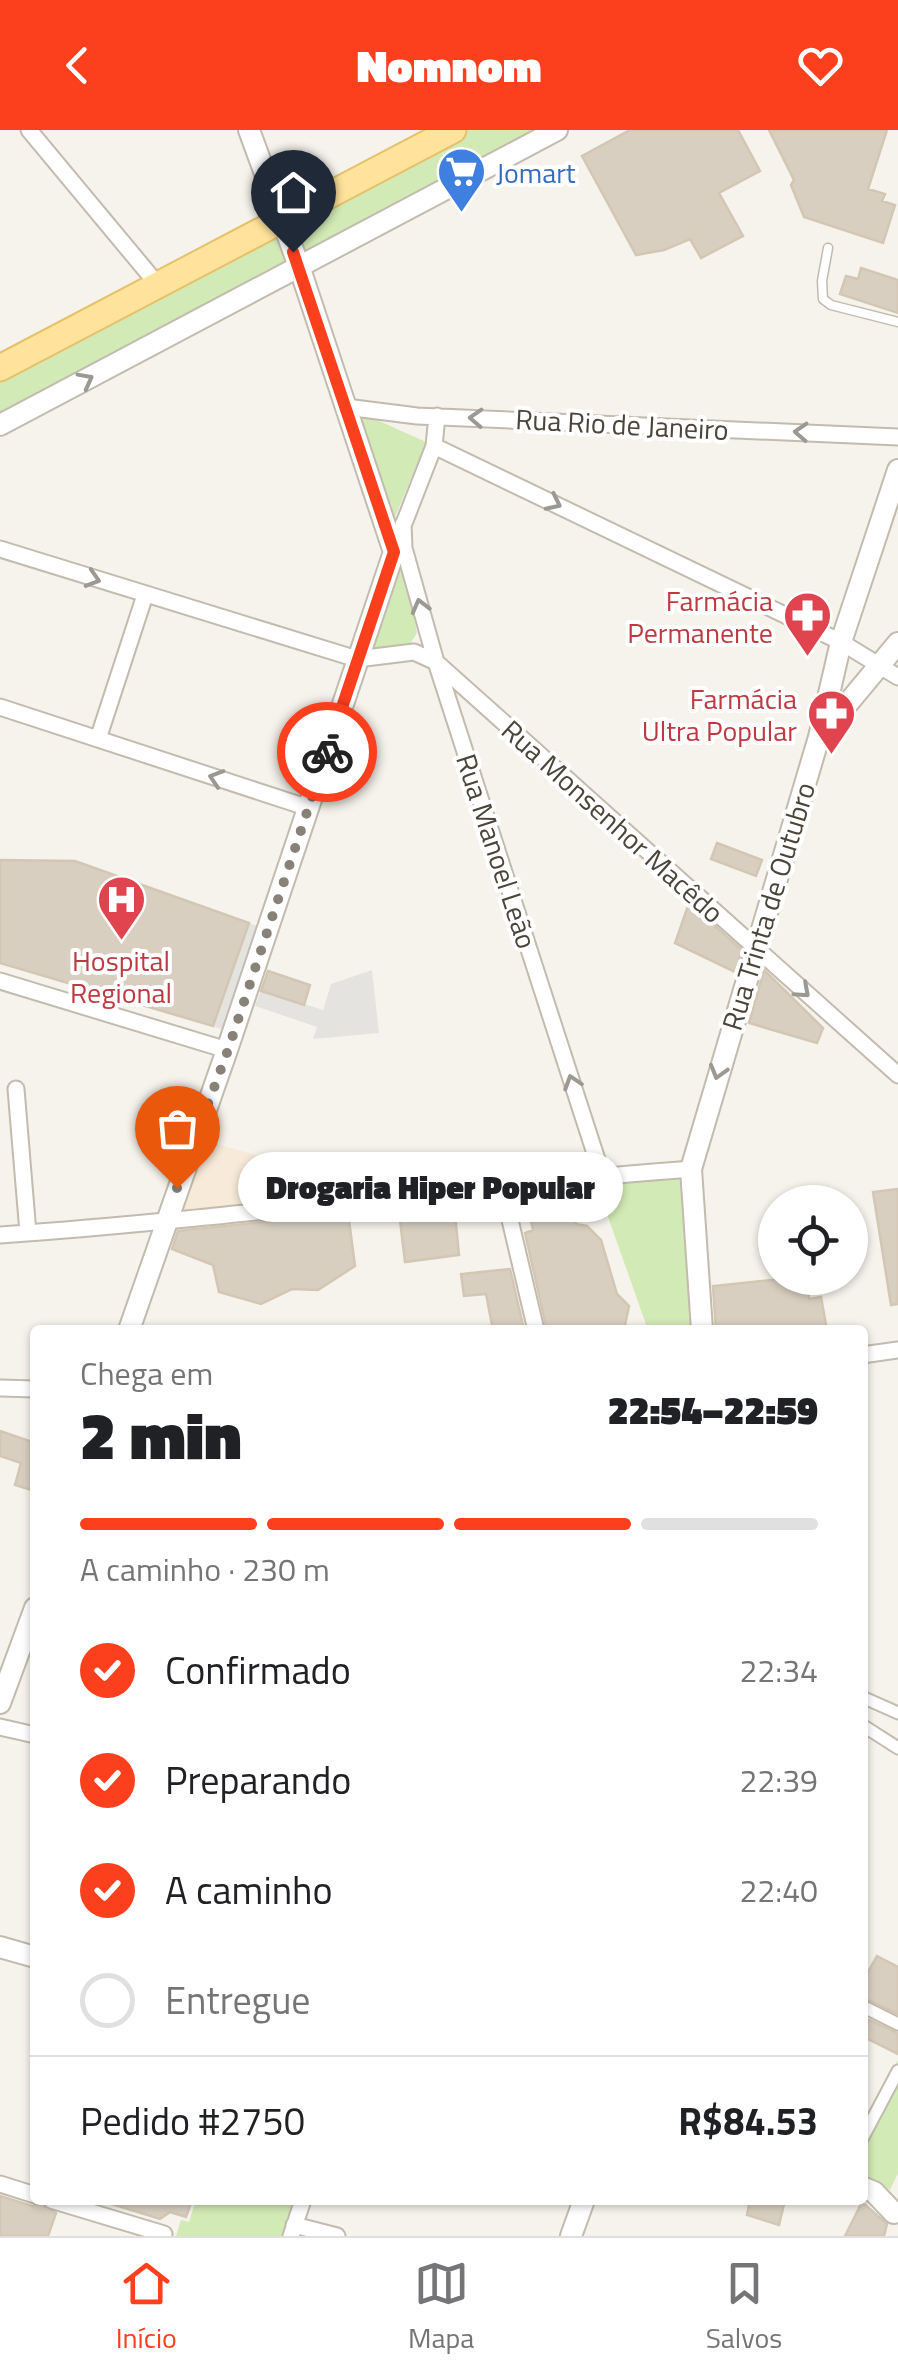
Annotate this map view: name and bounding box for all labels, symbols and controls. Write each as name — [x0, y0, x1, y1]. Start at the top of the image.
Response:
text: Nomnom — [356, 31, 542, 99]
icon: back — [50, 38, 105, 93]
icon: heart — [793, 38, 848, 93]
supermarket icon: Jomart — [435, 146, 487, 214]
pin — [251, 150, 336, 253]
place label: Jomart — [496, 151, 576, 194]
icon: home — [266, 165, 321, 220]
one-way arrow — [76, 373, 94, 392]
street label: Rua Rio de Janeiro — [514, 397, 730, 451]
one-way arrow — [467, 408, 483, 429]
one-way arrow — [792, 422, 808, 443]
one-way arrow — [543, 491, 561, 511]
one-way arrow — [84, 567, 101, 587]
place label: Farmácia Permanente — [627, 579, 773, 654]
pharmacy icon: Farmácia Permanente — [782, 590, 834, 658]
one-way arrow — [411, 598, 432, 615]
place label: Farmácia Ultra Popular — [642, 677, 797, 752]
pharmacy icon: Farmácia Ultra Popular — [806, 688, 858, 756]
courier — [277, 702, 377, 802]
street label: Rua Monsenhor Macêdo — [492, 709, 734, 933]
icon: bike — [300, 725, 355, 780]
street label: Rua Manoel Leão — [445, 748, 549, 954]
one-way arrow — [209, 769, 226, 789]
street label: Rua Trinta de Outubro — [710, 777, 826, 1035]
hospital icon: Hospital Regional — [95, 874, 147, 942]
place label: Hospital Regional — [70, 939, 172, 1014]
one-way arrow — [792, 979, 810, 997]
one-way arrow — [709, 1063, 730, 1080]
one-way arrow — [563, 1075, 584, 1092]
pin — [135, 1086, 220, 1189]
icon: bag — [150, 1101, 205, 1156]
callout: Drogaria Hiper Popular — [237, 1153, 622, 1223]
text: Drogaria Hiper Popular — [266, 1163, 595, 1211]
map controls — [758, 1185, 868, 1295]
button: locate — [758, 1185, 868, 1295]
text: Chega em — [80, 1349, 213, 1397]
text: 22:54–22:59 — [608, 1381, 818, 1439]
text: 2 min — [80, 1385, 241, 1484]
text: A caminho · 230 m — [80, 1545, 330, 1593]
text: Confirmado — [165, 1641, 351, 1699]
icon: check — [80, 1643, 135, 1698]
text: 22:34 — [739, 1646, 818, 1694]
text: Preparando — [165, 1751, 351, 1809]
icon: check — [80, 1753, 135, 1808]
text: 22:39 — [739, 1756, 818, 1804]
text: A caminho — [165, 1861, 333, 1919]
icon: check — [80, 1863, 135, 1918]
text: 22:40 — [739, 1866, 818, 1914]
text: Entregue — [165, 1971, 311, 2029]
text: Pedido #2750 — [80, 2092, 305, 2150]
text: R$84.53 — [678, 2092, 818, 2150]
tab: Início — [116, 2256, 177, 2359]
tab: Mapa — [408, 2256, 474, 2359]
tab: Salvos — [706, 2256, 782, 2359]

